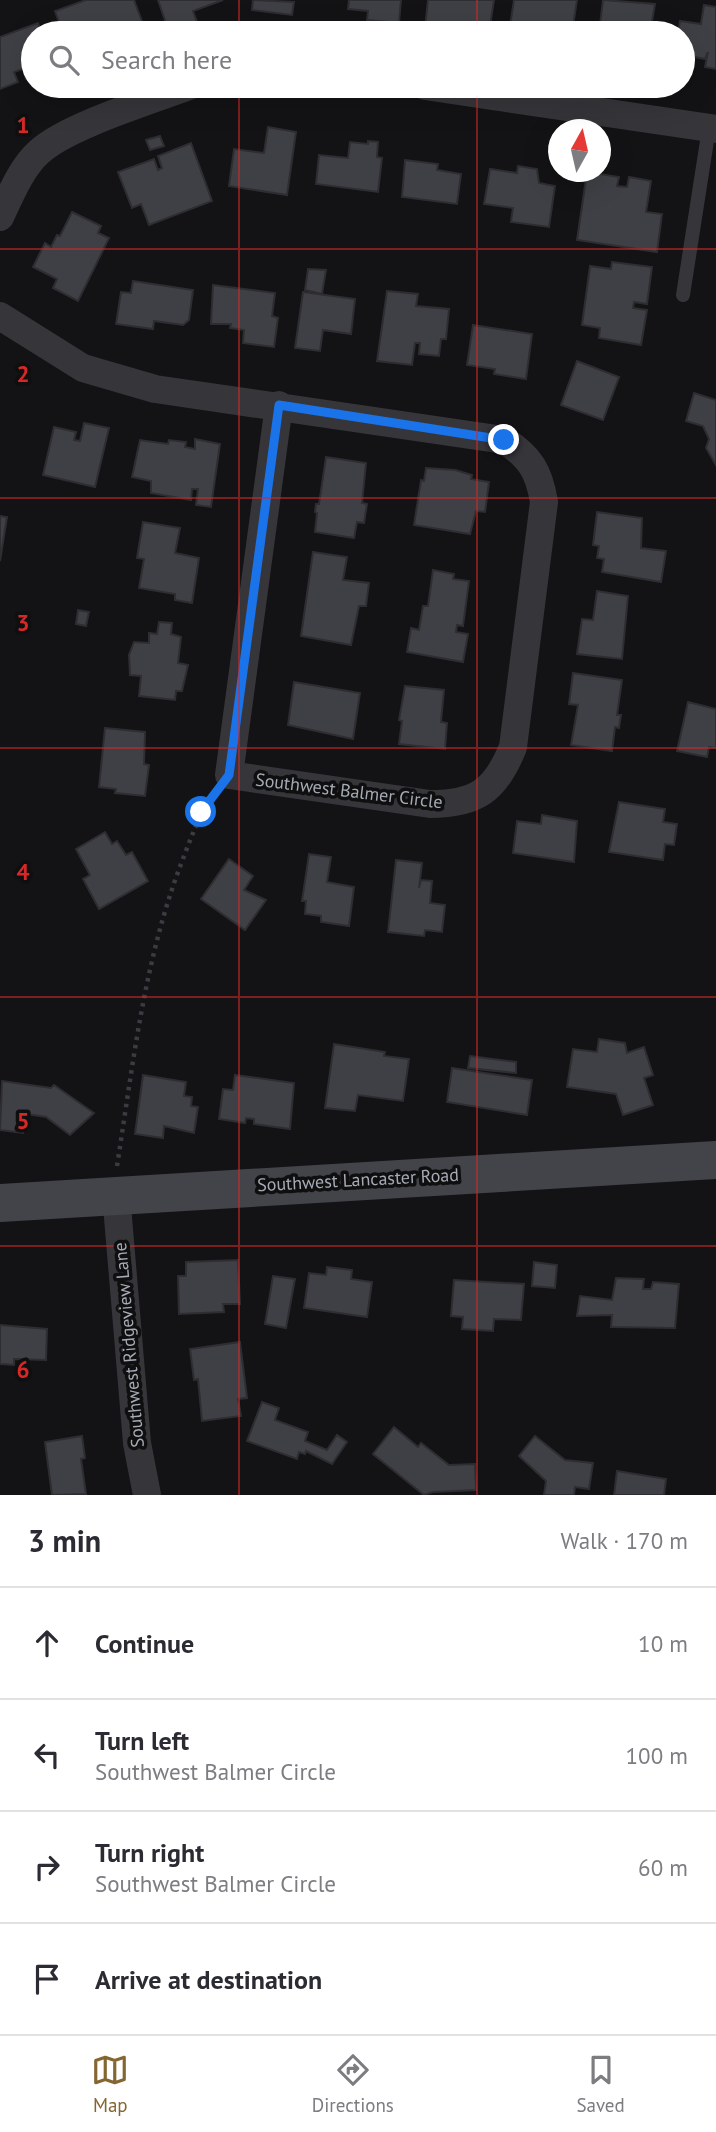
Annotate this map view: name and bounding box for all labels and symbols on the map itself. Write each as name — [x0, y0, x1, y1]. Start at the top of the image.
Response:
text: 1 — [16, 110, 30, 139]
north arrow — [548, 119, 611, 182]
text: 2 — [16, 359, 30, 388]
route end — [488, 424, 519, 455]
text: 3 — [16, 608, 30, 637]
street label: Southwest Balmer Circle — [254, 768, 444, 813]
route start — [185, 796, 216, 827]
text: 4 — [16, 857, 30, 886]
text: 5 — [16, 1106, 30, 1135]
street label: Southwest Lancaster Road — [257, 1163, 459, 1196]
street label: Southwest Ridgeview Lane — [108, 1241, 149, 1449]
text: 6 — [16, 1355, 30, 1384]

